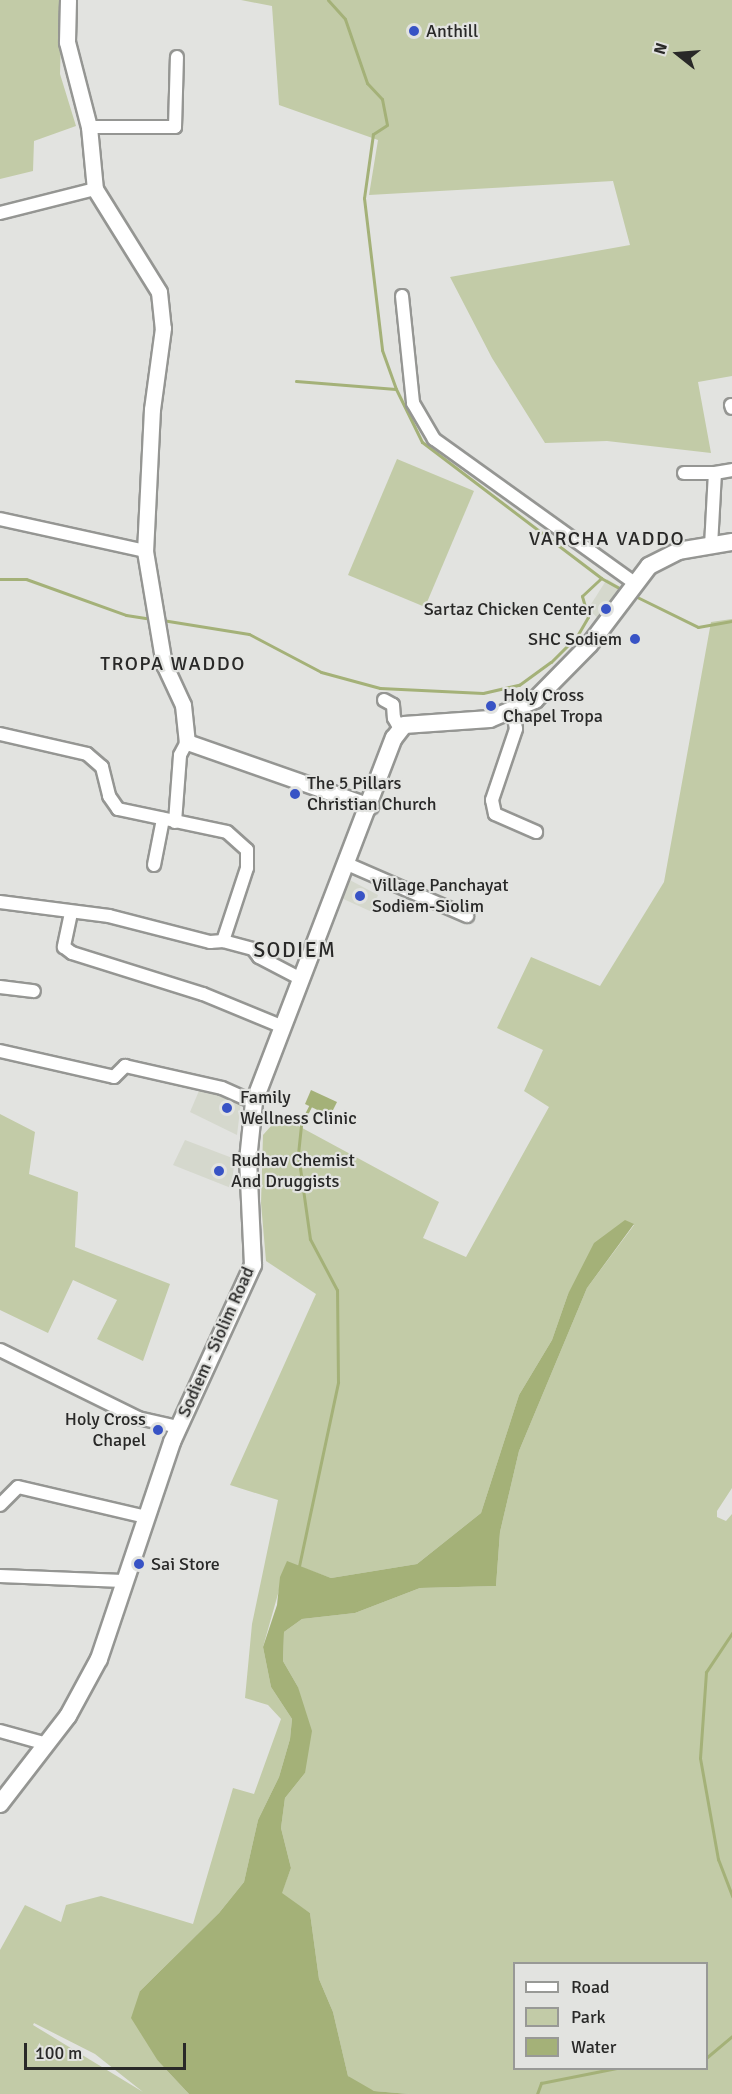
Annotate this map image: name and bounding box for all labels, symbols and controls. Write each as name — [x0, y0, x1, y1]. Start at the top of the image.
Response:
place label: Anthill — [426, 20, 478, 42]
marker: Anthill — [407, 24, 421, 38]
north arrow — [648, 24, 708, 84]
text: N — [650, 40, 672, 57]
district label: VARCHA VADDO — [529, 526, 685, 550]
place label: Sartaz Chicken Center — [424, 598, 594, 620]
marker: Sartaz Chicken Center — [599, 602, 613, 616]
place label: SHC Sodiem — [528, 628, 622, 650]
marker: SHC Sodiem — [626, 630, 644, 648]
district label: TROPA WADDO — [100, 651, 246, 675]
place label: Holy Cross Chapel Tropa — [503, 685, 603, 728]
marker: Holy Cross Chapel Tropa — [484, 699, 498, 713]
place label: The 5 Pillars Christian Church — [307, 773, 437, 816]
marker: The 5 Pillars Christian Church — [288, 787, 302, 801]
place label: Village Panchayat Sodiem-Siolim — [372, 875, 509, 918]
marker: Village Panchayat Sodiem-Siolim — [353, 889, 367, 903]
district label: SODIEM — [253, 937, 337, 963]
place label: Family Wellness Clinic — [240, 1087, 357, 1130]
marker: Family Wellness Clinic — [218, 1099, 236, 1117]
place label: Rudhav Chemist And Druggists — [231, 1150, 355, 1192]
marker: Rudhav Chemist And Druggists — [212, 1164, 226, 1178]
street label: Sodiem - Siolim Road — [173, 1263, 259, 1421]
place label: Holy Cross Chapel — [65, 1409, 146, 1452]
marker: Holy Cross Chapel — [151, 1423, 165, 1437]
place label: Sai Store — [151, 1553, 220, 1575]
marker: Sai Store — [132, 1557, 146, 1571]
legend — [513, 1962, 708, 2070]
text: Road — [571, 1976, 610, 1998]
text: Park — [571, 2006, 606, 2028]
scale bar — [27, 2031, 189, 2069]
text: Water — [571, 2036, 616, 2058]
text: 100 m — [35, 2042, 82, 2064]

